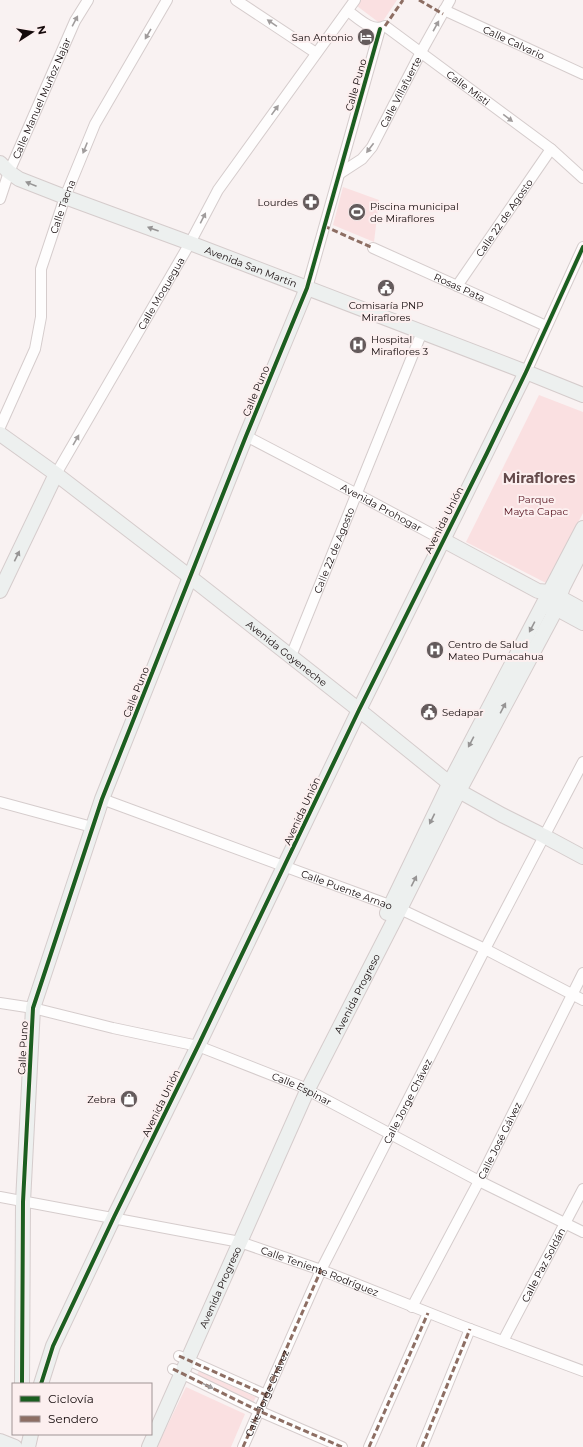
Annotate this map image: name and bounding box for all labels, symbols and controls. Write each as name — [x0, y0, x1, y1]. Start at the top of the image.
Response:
north arrow — [12, 12, 52, 52]
one-way arrow — [72, 15, 79, 27]
one-way arrow — [267, 19, 277, 27]
one-way arrow — [432, 20, 439, 32]
street label: Calle Calvario — [481, 22, 547, 62]
text: N — [34, 24, 50, 36]
hotel icon: San Antonio — [356, 27, 376, 47]
one-way arrow — [144, 28, 151, 40]
place label: San Antonio — [292, 31, 353, 44]
street label: Calle Manuel Muñoz Najar — [9, 36, 73, 161]
street label: Calle Villafuerte — [377, 54, 424, 130]
street label: Calle Puno — [342, 57, 370, 113]
street label: Calle Misti — [444, 67, 493, 108]
one-way arrow — [271, 105, 279, 115]
one-way arrow — [503, 113, 514, 122]
one-way arrow — [82, 142, 88, 153]
one-way arrow — [366, 143, 374, 154]
street label: Calle 22 de Agosto — [473, 176, 535, 259]
street label: Calle Tacna — [47, 178, 78, 235]
one-way arrow — [25, 180, 37, 186]
pharmacy icon: Lourdes — [301, 192, 321, 212]
place label: Lourdes — [258, 196, 298, 209]
place label: Piscina municipal de Miraflores — [370, 200, 459, 225]
sports icon: Piscina municipal de Miraflores — [347, 202, 367, 222]
one-way arrow — [200, 212, 206, 224]
one-way arrow — [147, 226, 159, 232]
street label: Avenida San Martín — [203, 243, 299, 290]
street label: Calle Moquegua — [135, 255, 187, 332]
street label: Rosas Pata — [432, 270, 487, 304]
public building icon: Comisaría PNP Miraflores — [376, 278, 396, 298]
place label: Comisaría PNP Miraflores — [349, 299, 423, 324]
place label: Hospital Miraflores 3 — [371, 333, 429, 358]
hospital icon: Hospital Miraflores 3 — [348, 335, 368, 355]
street label: Calle Puno — [239, 364, 273, 418]
one-way arrow — [72, 434, 79, 446]
district label: Miraflores — [503, 469, 576, 487]
street label: Avenida Prohogar — [339, 480, 424, 534]
street label: Avenida Unión — [422, 484, 466, 556]
park label: Parque Mayta Capac — [504, 493, 569, 518]
street label: Calle 22 de Agosto — [311, 505, 357, 595]
one-way arrow — [14, 550, 20, 562]
street label: Avenida Goyeneche — [244, 617, 330, 689]
one-way arrow — [528, 621, 535, 633]
place label: Centro de Salud Mateo Pumacahua — [448, 638, 544, 663]
hospital icon: Centro de Salud Mateo Pumacahua — [425, 640, 445, 660]
street label: Calle Puno — [120, 665, 152, 719]
public building icon: Sedapar — [419, 702, 439, 722]
one-way arrow — [500, 702, 507, 714]
place label: Sedapar — [442, 706, 484, 719]
one-way arrow — [468, 736, 475, 748]
street label: Avenida Unión — [281, 775, 323, 847]
one-way arrow — [429, 814, 435, 825]
street label: Calle Puente Arnao — [299, 867, 394, 912]
one-way arrow — [411, 876, 417, 887]
street label: Avenida Progreso — [331, 951, 383, 1036]
street label: Calle Puno — [15, 1021, 31, 1075]
street label: Calle Jorge Chávez — [380, 1056, 434, 1146]
street label: Avenida Unión — [139, 1067, 183, 1139]
street label: Calle Espinar — [270, 1069, 334, 1108]
shop icon: Zebra — [119, 1089, 139, 1109]
place label: Zebra — [87, 1093, 116, 1106]
street label: Calle José Gálvez — [475, 1100, 524, 1181]
street label: Calle Paz Soldán — [518, 1225, 568, 1304]
street label: Calle Teniente Rodríguez — [259, 1243, 381, 1299]
street label: Avenida Progreso — [196, 1244, 244, 1330]
street label: Calle Jorge Chávez — [242, 1347, 292, 1439]
legend — [12, 1383, 152, 1435]
one-way arrow — [203, 1383, 214, 1389]
text: Ciclovía — [48, 1391, 94, 1406]
text: Sendero — [48, 1411, 98, 1426]

